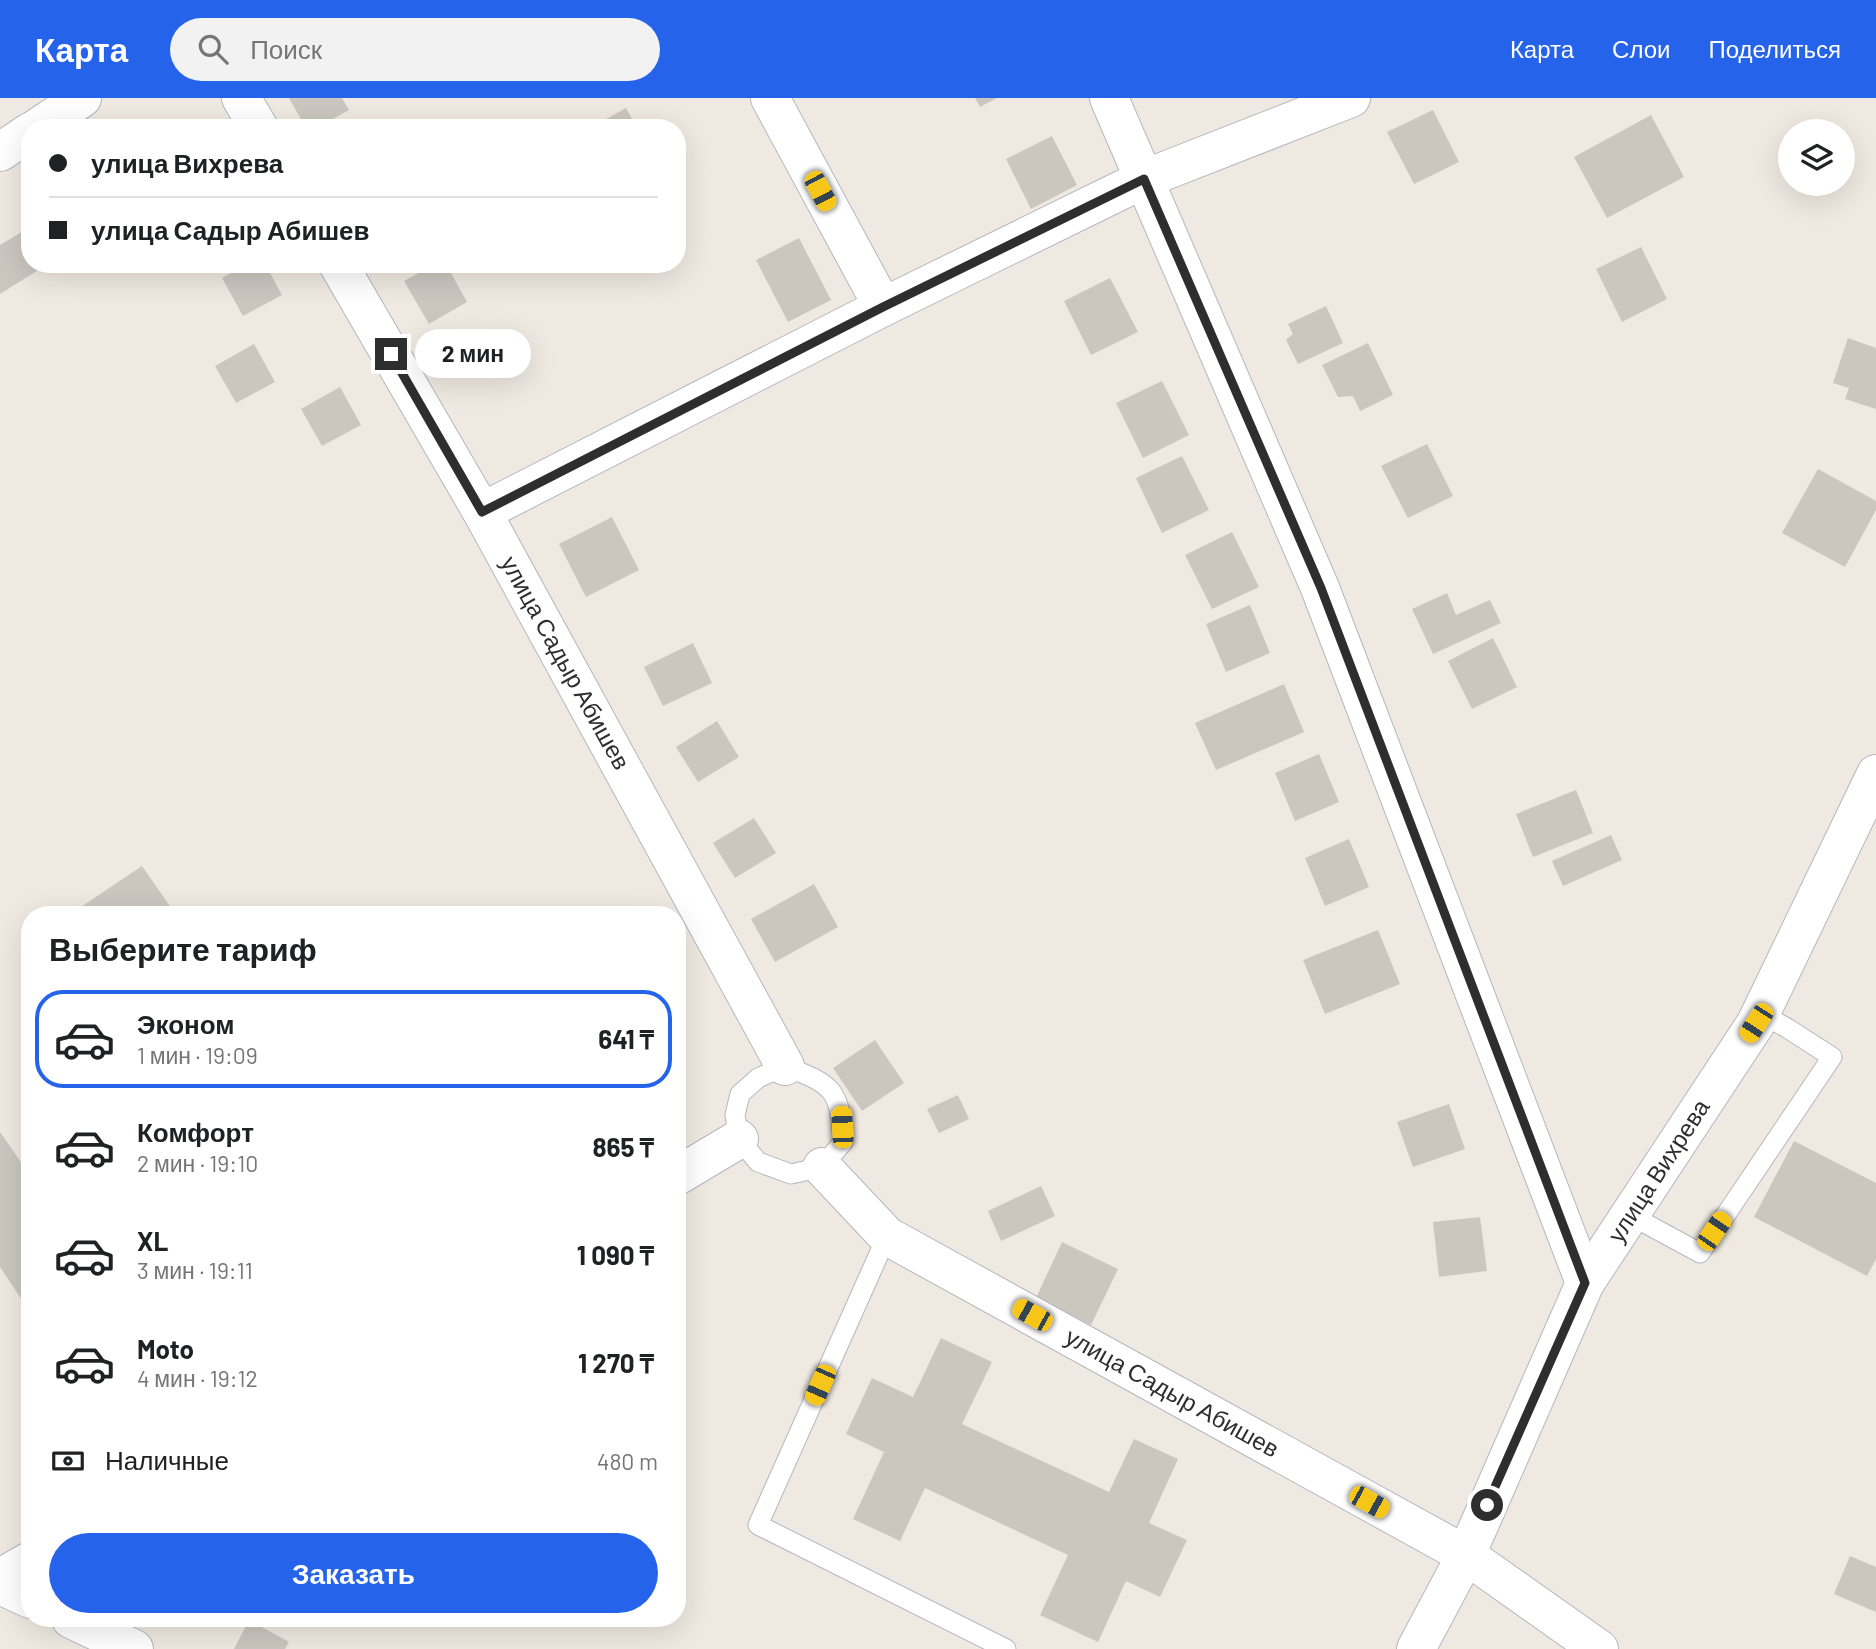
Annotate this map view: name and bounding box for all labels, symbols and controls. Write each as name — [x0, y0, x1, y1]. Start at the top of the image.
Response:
search box — [170, 18, 660, 81]
text: Карта — [35, 29, 128, 69]
icon: search — [194, 30, 232, 68]
text: Поиск — [250, 33, 322, 64]
text: Карта — [1510, 34, 1574, 63]
text: Слои — [1612, 34, 1670, 63]
text: Поделиться — [1708, 34, 1841, 63]
map controls — [1778, 119, 1855, 196]
button: layers — [1778, 119, 1855, 196]
text: улица Вихрева — [91, 147, 283, 178]
car — [801, 168, 840, 214]
text: улица Садыр Абишев — [91, 214, 370, 245]
callout: 2 мин — [416, 330, 531, 378]
route end — [375, 338, 407, 370]
text: 2 мин — [442, 339, 504, 367]
street label: улица Садыр Абишев — [496, 550, 637, 774]
text: Выберите тариф — [49, 929, 317, 967]
car — [1736, 1000, 1777, 1046]
icon: car — [53, 1008, 116, 1071]
text: Эконом — [137, 1008, 235, 1039]
text: 641 ₸ — [598, 1023, 654, 1054]
text: 1 мин · 19:09 — [137, 1041, 258, 1069]
street label: улица Вихрева — [1601, 1093, 1715, 1247]
car — [831, 1105, 854, 1149]
icon: car — [53, 1116, 116, 1179]
text: Комфорт — [137, 1116, 254, 1147]
text: 865 ₸ — [593, 1131, 654, 1162]
text: 2 мин · 19:10 — [137, 1149, 258, 1177]
car — [1694, 1208, 1735, 1254]
icon: car — [53, 1224, 116, 1287]
text: XL — [137, 1225, 168, 1256]
text: 1 090 ₸ — [577, 1239, 654, 1270]
text: 3 мин · 19:11 — [137, 1256, 253, 1284]
car — [1009, 1296, 1056, 1334]
street label: улица Садыр Абишев — [1061, 1321, 1285, 1462]
icon: car — [53, 1332, 116, 1395]
text: Moto — [137, 1333, 194, 1364]
text: 1 270 ₸ — [578, 1347, 654, 1378]
car — [802, 1362, 839, 1408]
text: 4 мин · 19:12 — [137, 1364, 258, 1392]
icon: cash — [49, 1442, 87, 1480]
text: Наличные — [105, 1444, 229, 1475]
text: 480 m — [597, 1447, 658, 1475]
car — [1346, 1483, 1393, 1521]
route start — [1471, 1489, 1503, 1521]
button: Заказать — [49, 1533, 658, 1613]

